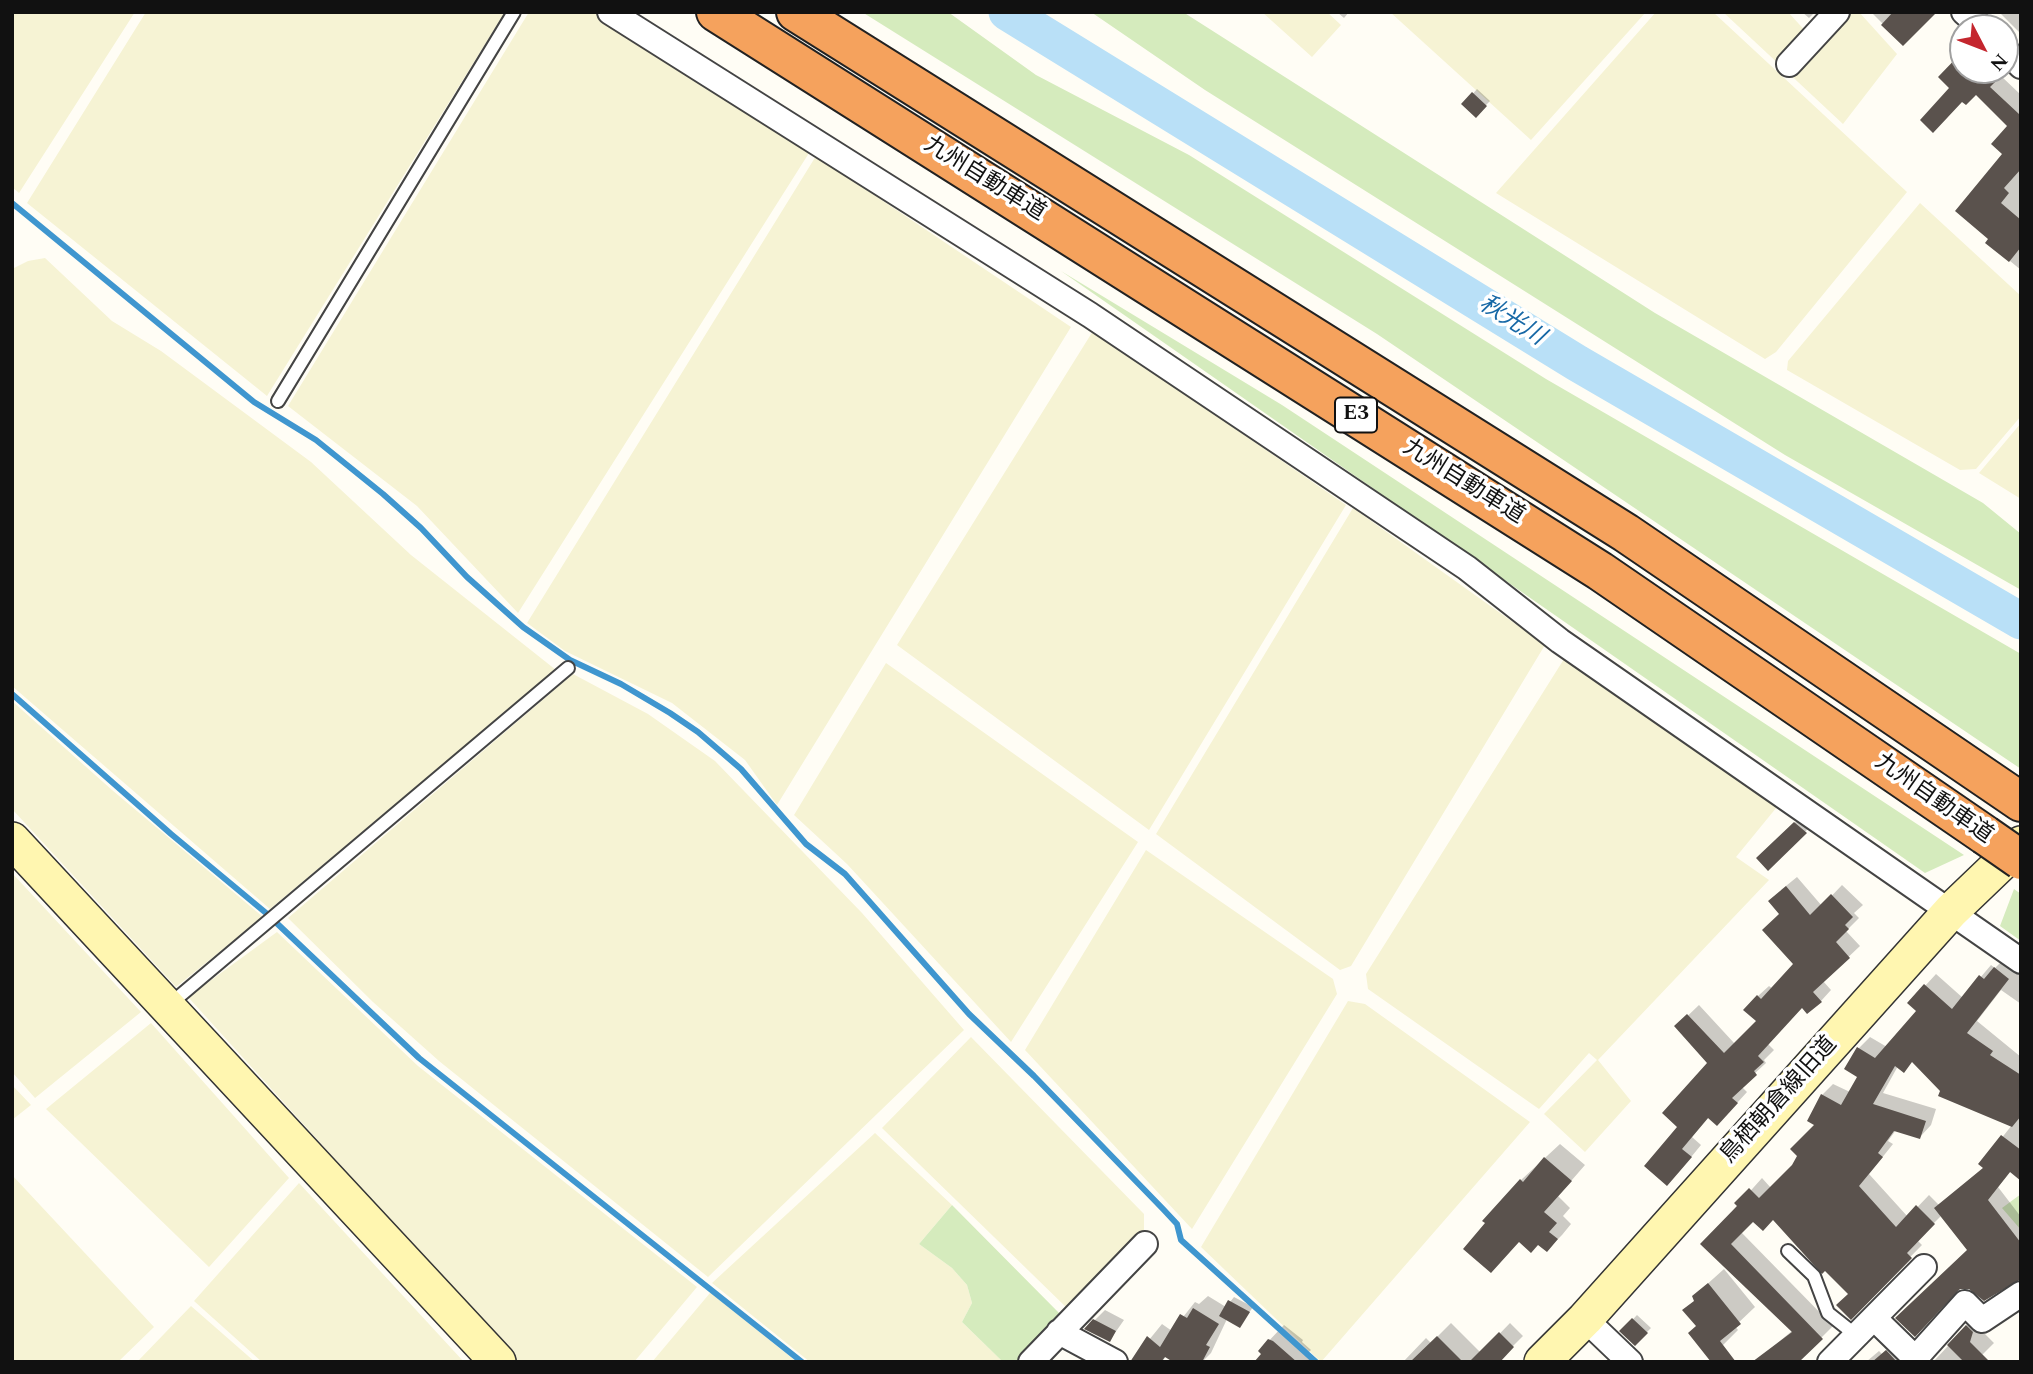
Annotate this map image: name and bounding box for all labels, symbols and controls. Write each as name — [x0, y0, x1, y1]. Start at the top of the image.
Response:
north arrow — [1949, 14, 2019, 84]
text: N — [1983, 47, 2014, 78]
street label: 九州自動車道 — [918, 132, 1050, 228]
water label: 秋光川 — [1473, 291, 1549, 353]
road number: E3 — [1335, 398, 1377, 432]
street label: 九州自動車道 — [1397, 435, 1529, 531]
street label: 九州自動車道 — [1869, 749, 1997, 851]
street label: 鳥栖朝倉線旧道 — [1716, 1032, 1844, 1170]

